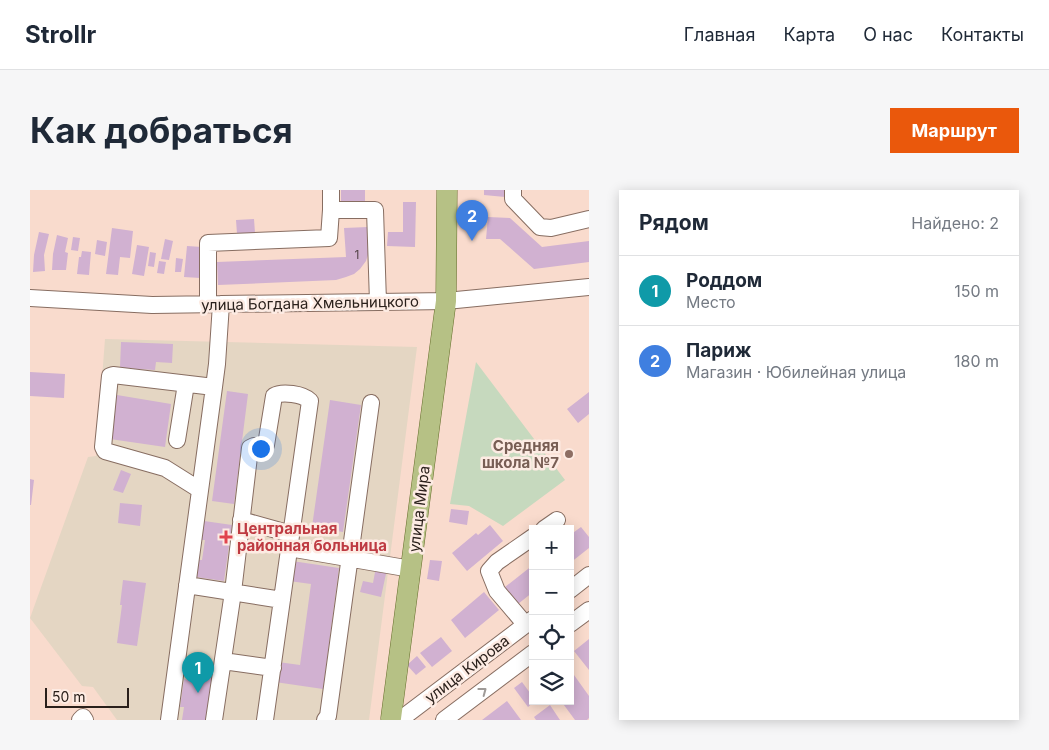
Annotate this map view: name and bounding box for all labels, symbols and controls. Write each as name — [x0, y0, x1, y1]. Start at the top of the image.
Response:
text: Strollr — [25, 20, 96, 49]
text: Главная — [684, 24, 755, 45]
text: Карта — [783, 24, 835, 45]
text: О нас — [863, 24, 913, 45]
text: Контакты — [941, 24, 1024, 45]
button: Маршрут — [890, 108, 1019, 153]
text: Как добраться — [30, 109, 293, 151]
pin: 2 — [456, 200, 488, 241]
text: Рядом — [639, 210, 709, 235]
text: Найдено: 2 — [911, 213, 999, 233]
house number: 1 — [355, 247, 359, 262]
text: Роддом — [686, 269, 762, 292]
text: 1 — [652, 281, 658, 301]
text: 150 m — [954, 281, 999, 301]
street label: улица Богдана Хмельницкого — [201, 292, 419, 314]
text: Место — [686, 292, 736, 312]
text: Париж — [686, 339, 751, 362]
text: 2 — [650, 351, 660, 371]
text: 180 m — [954, 351, 999, 371]
text: Магазин · Юбилейная улица — [686, 362, 906, 382]
your location — [248, 436, 274, 462]
place label: Средняя школа №7 — [482, 436, 559, 472]
marker: Средняя школа №7 — [563, 448, 575, 460]
street label: улица Мира — [404, 465, 434, 553]
place label: Центральная районная больница — [237, 519, 387, 555]
map controls — [529, 525, 574, 705]
button: + — [529, 525, 574, 570]
marker: Центральная районная больница — [219, 530, 233, 544]
button: − — [529, 570, 574, 615]
button: locate — [529, 615, 574, 660]
street label: улица Кирова — [421, 631, 513, 707]
pin: 1 — [182, 652, 214, 693]
button: layers — [529, 660, 574, 705]
scale bar — [45, 685, 129, 708]
text: 50 m — [52, 688, 86, 705]
one-way arrow — [477, 688, 486, 696]

